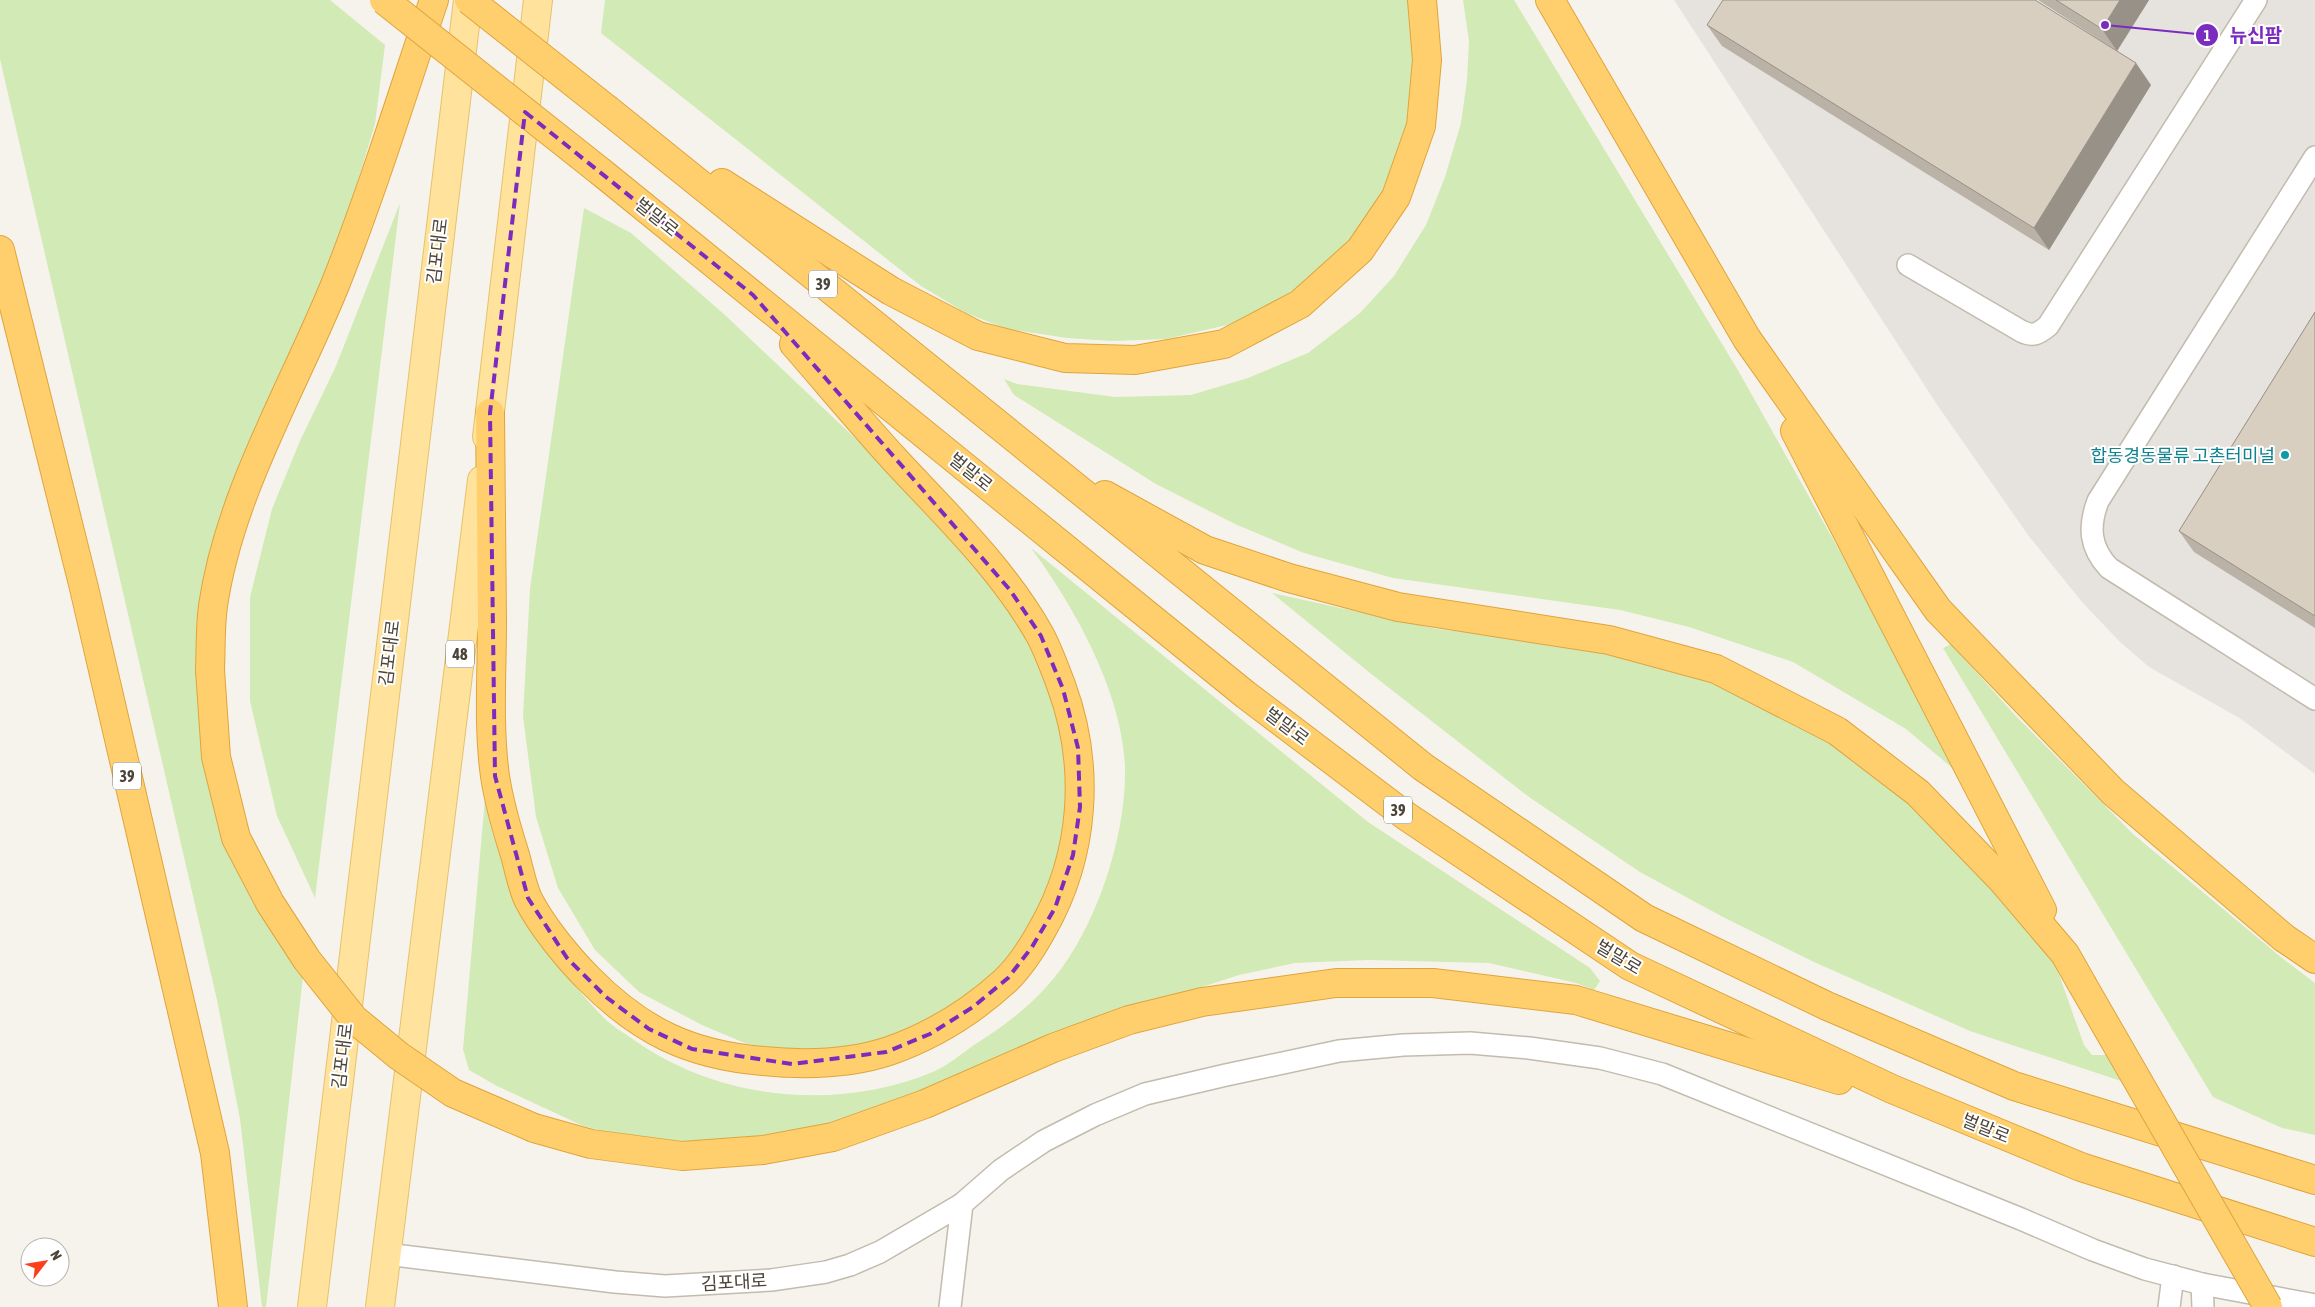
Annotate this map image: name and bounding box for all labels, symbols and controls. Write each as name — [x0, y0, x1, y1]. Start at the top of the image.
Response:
callout: 뉴신팜 — [2195, 18, 2292, 52]
text: 뉴신팜 — [2230, 24, 2282, 46]
text: 1 — [2203, 27, 2211, 44]
street label: 벌말로 — [631, 193, 683, 241]
street label: 김포대로 — [423, 217, 451, 285]
road number: 39 — [809, 270, 837, 298]
place label: 합동경동물류 고촌터미널 — [2090, 445, 2275, 466]
street label: 벌말로 — [945, 448, 997, 496]
marker: 합동경동물류 고촌터미널 — [2279, 449, 2291, 461]
street label: 김포대로 — [375, 619, 403, 687]
road number: 48 — [446, 641, 474, 668]
street label: 벌말로 — [1261, 703, 1313, 749]
road number: 39 — [113, 762, 141, 789]
road number: 39 — [1384, 796, 1412, 824]
street label: 벌말로 — [1592, 935, 1646, 979]
street label: 김포대로 — [328, 1022, 356, 1090]
street label: 벌말로 — [1959, 1109, 2013, 1147]
north arrow — [20, 1237, 70, 1287]
text: N — [47, 1248, 65, 1263]
street label: 김포대로 — [700, 1270, 768, 1294]

